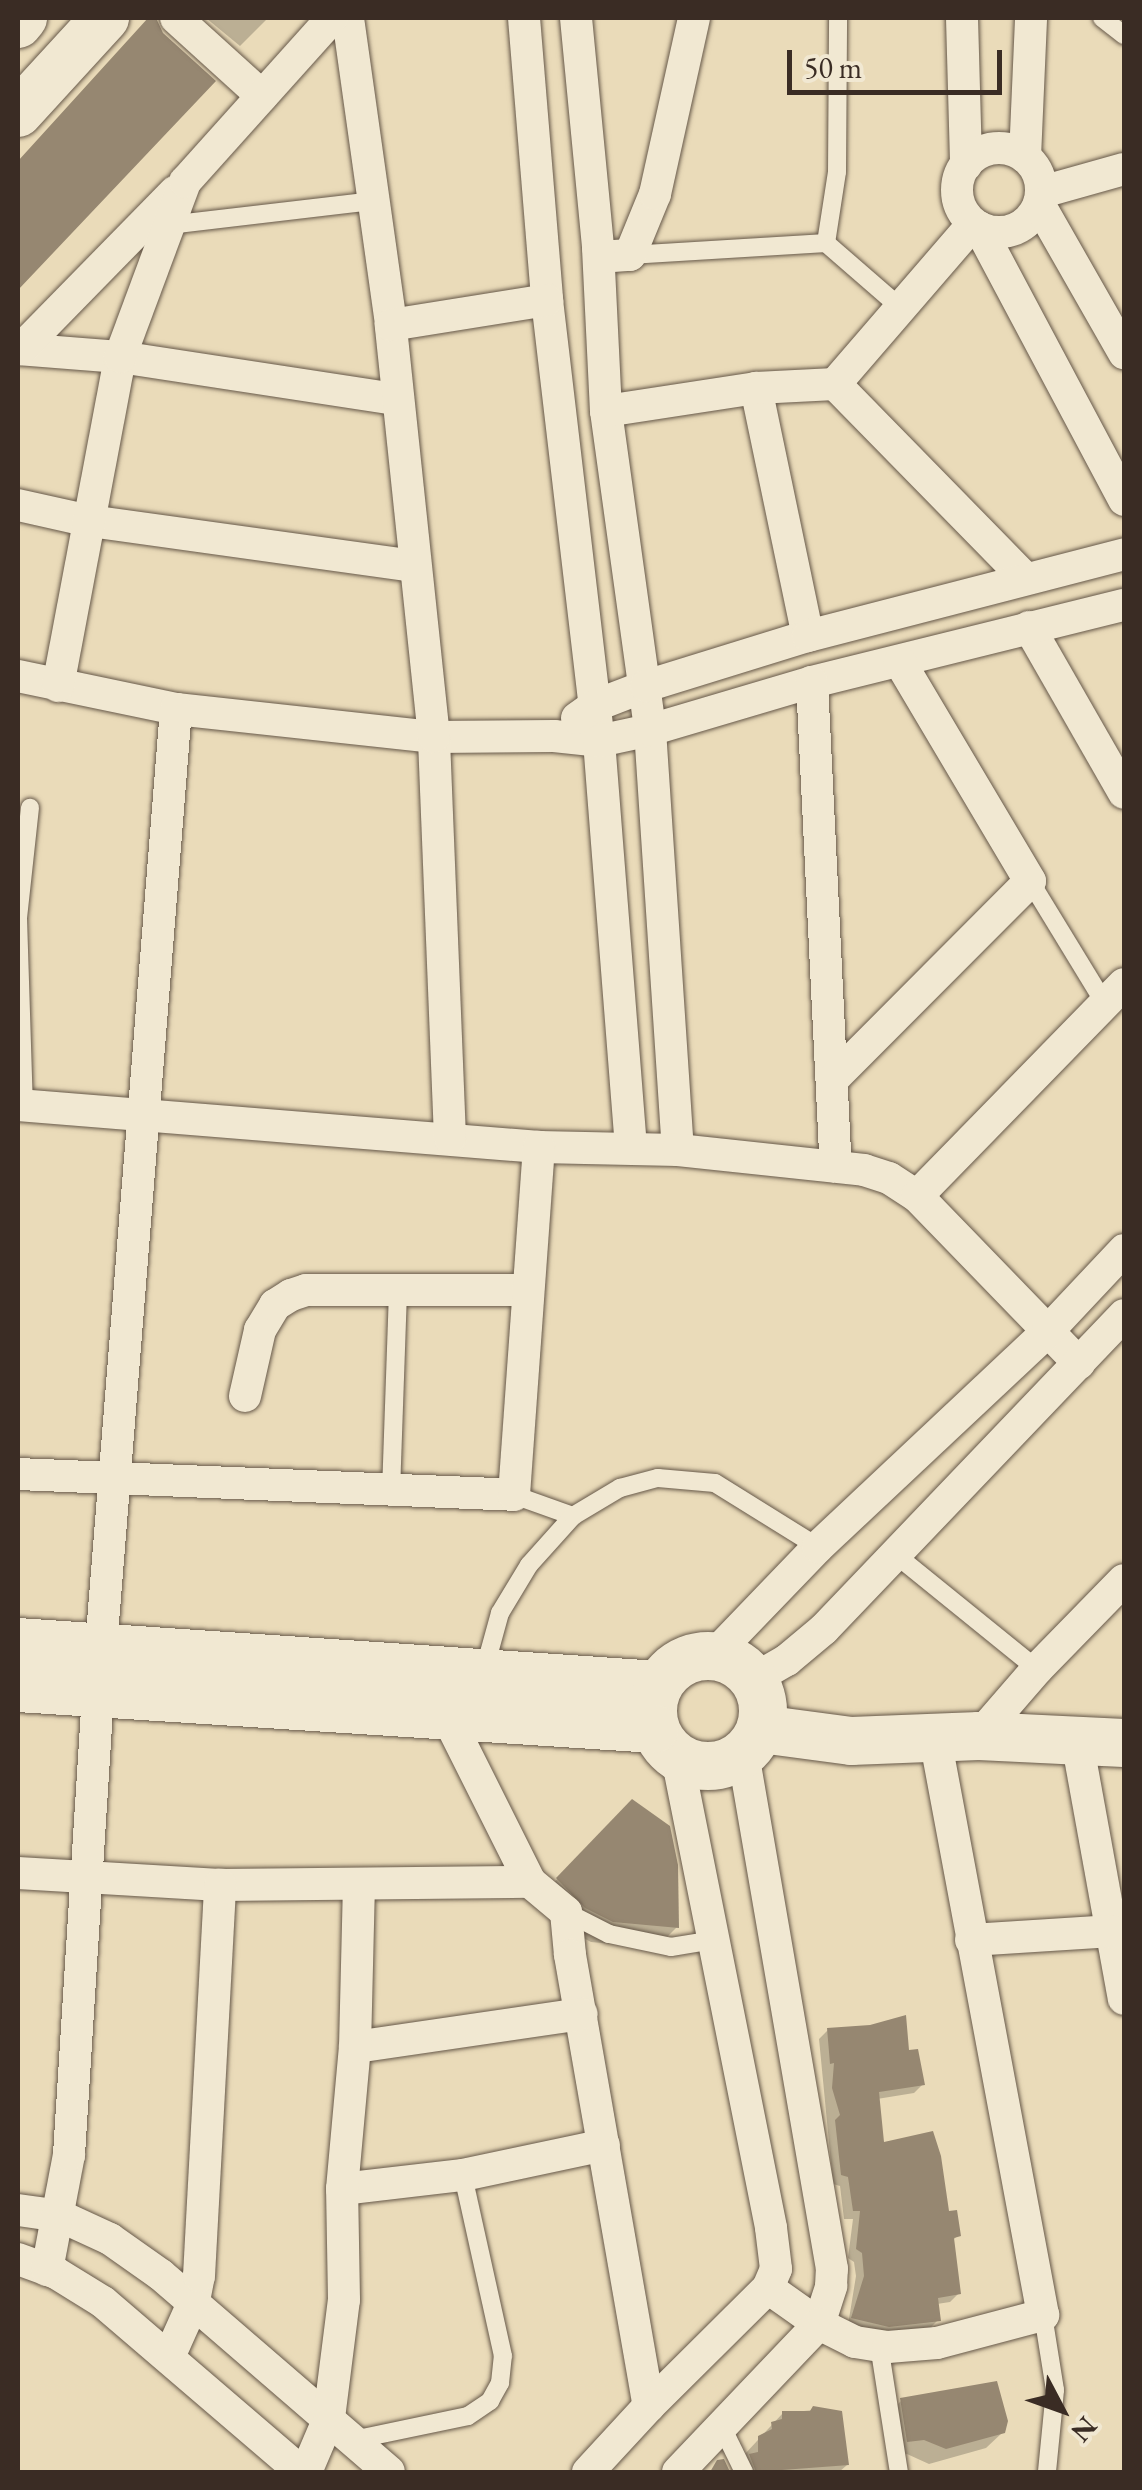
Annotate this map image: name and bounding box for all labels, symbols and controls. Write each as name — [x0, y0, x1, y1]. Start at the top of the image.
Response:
scale bar — [792, 30, 1007, 92]
text: 50 m — [804, 48, 862, 87]
north arrow — [1012, 2360, 1112, 2460]
text: N — [1064, 2409, 1106, 2450]

